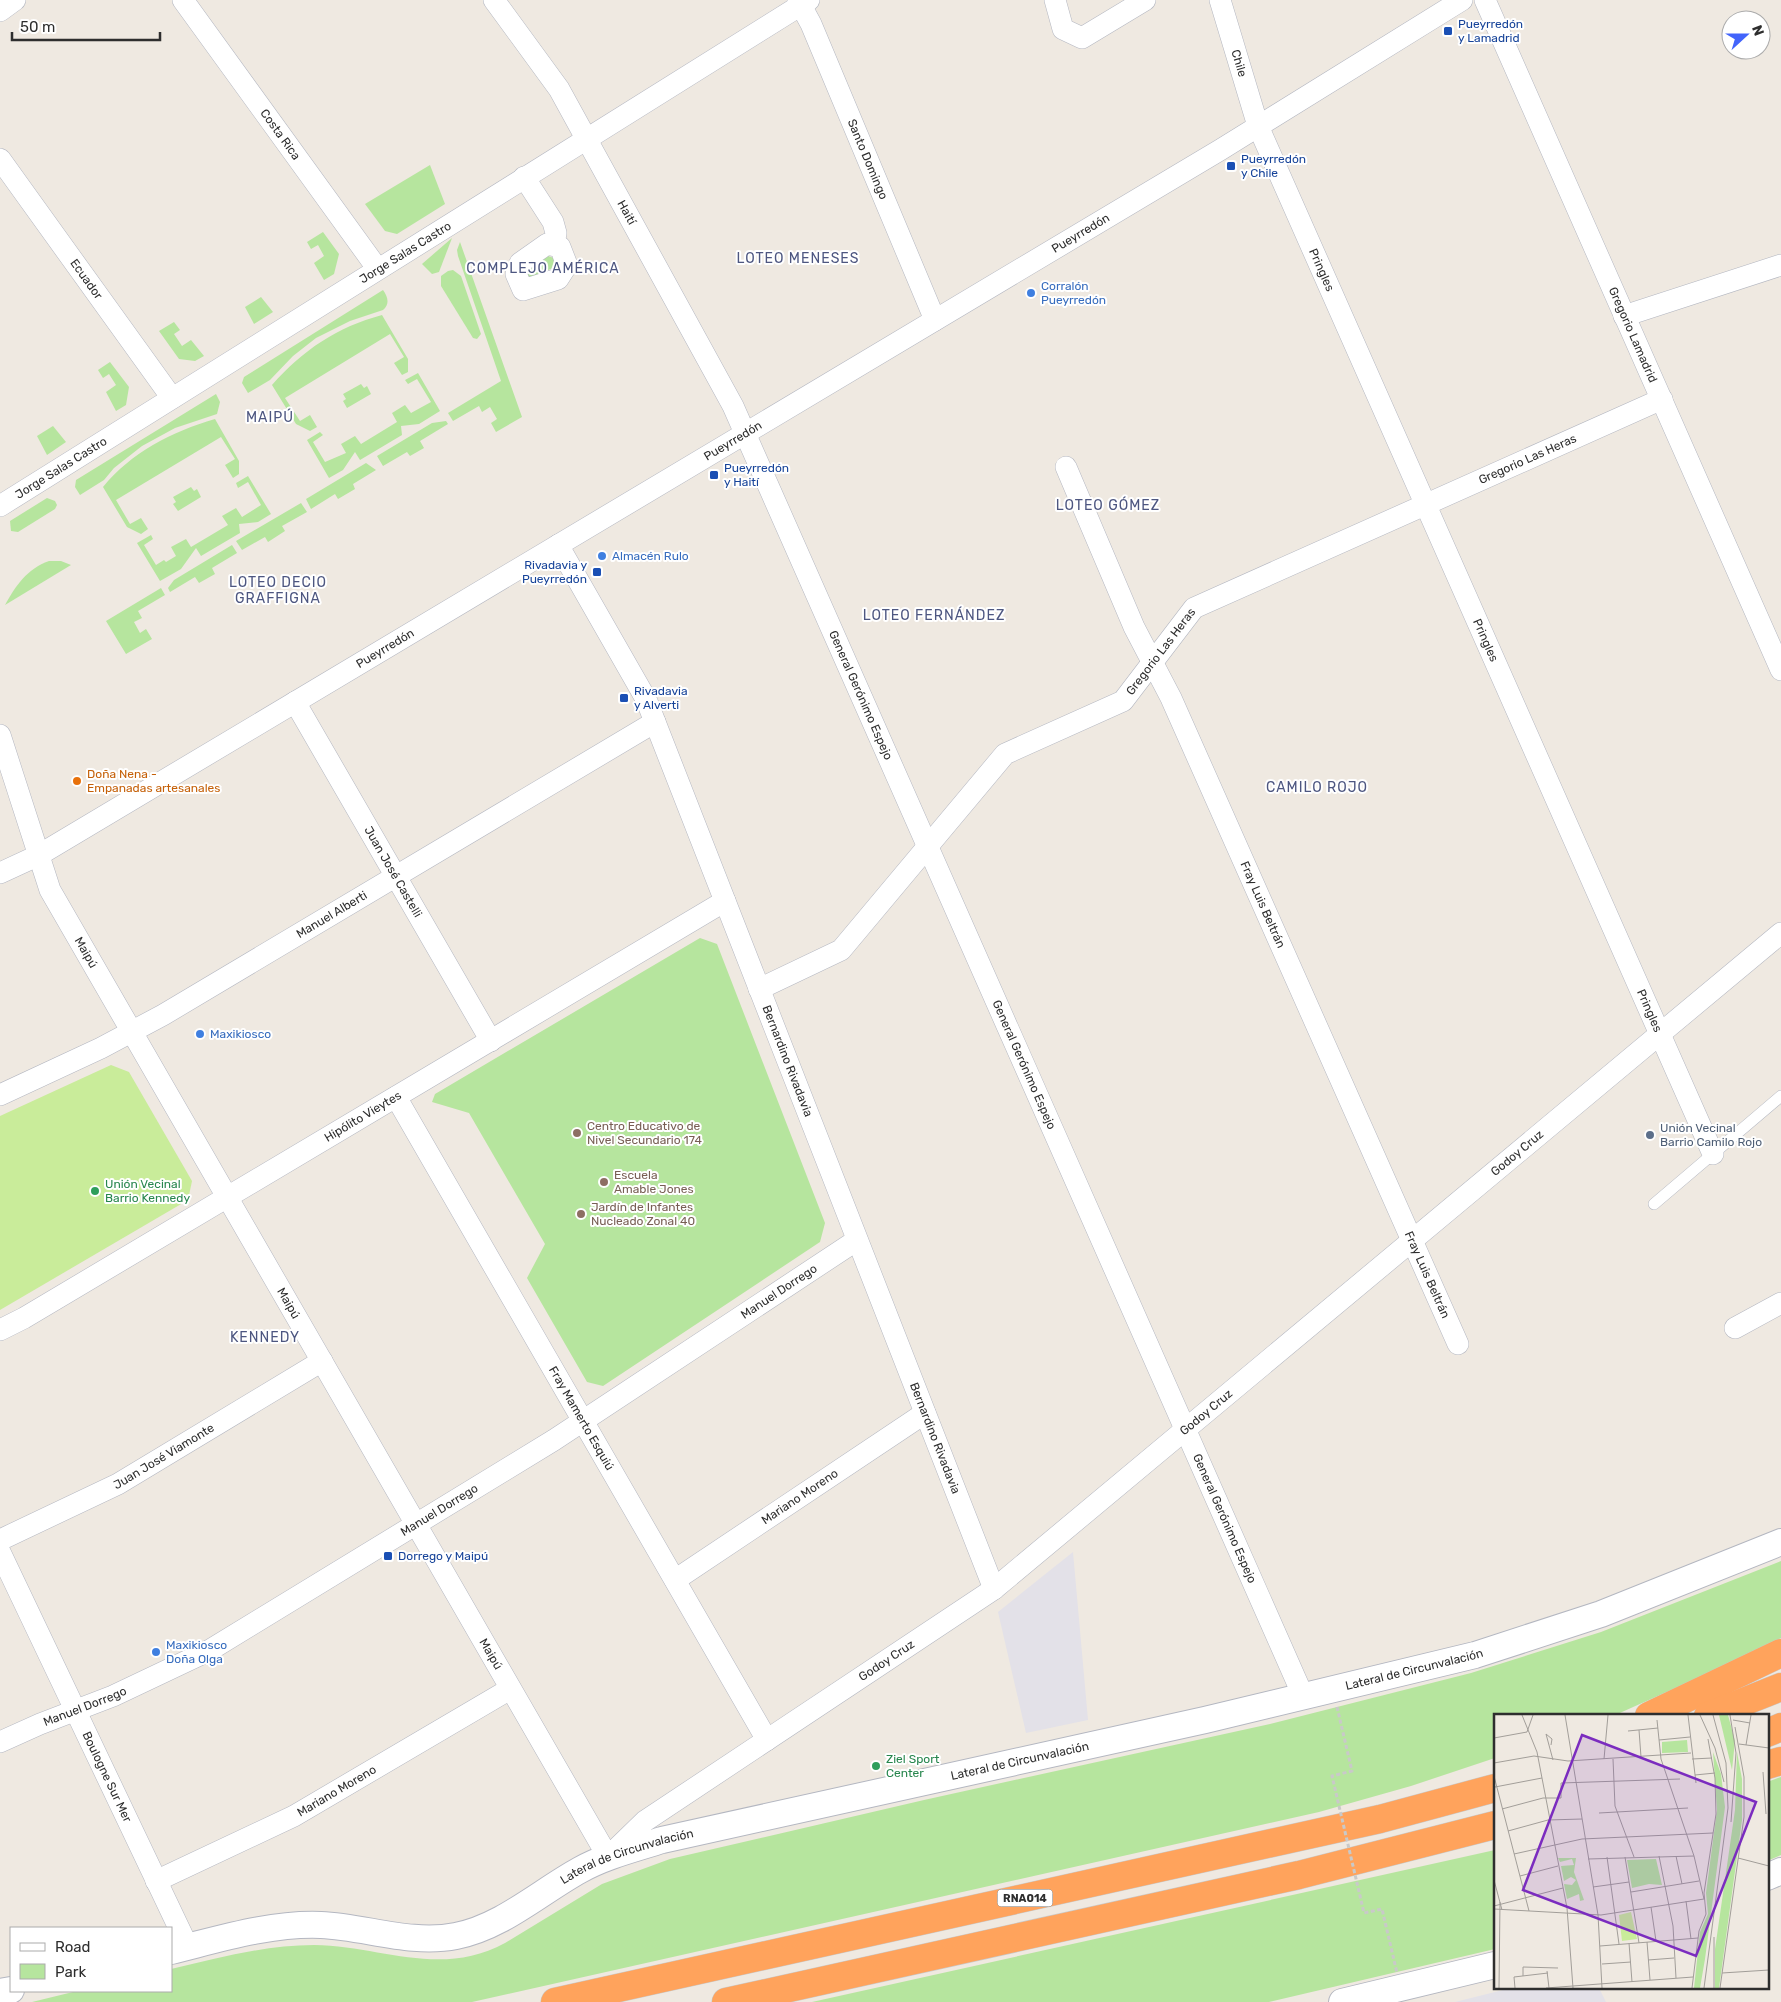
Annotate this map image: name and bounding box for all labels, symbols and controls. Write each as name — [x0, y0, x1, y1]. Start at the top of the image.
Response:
scale bar — [12, 10, 160, 42]
north arrow — [1721, 10, 1771, 60]
place label: Pueyrredón y Lamadrid — [1458, 17, 1523, 45]
text: 50 m — [20, 18, 55, 36]
text: N — [1748, 23, 1767, 38]
marker: Pueyrredón y Lamadrid — [1442, 25, 1454, 37]
street label: Chile — [1228, 48, 1250, 79]
street label: Costa Rica — [257, 106, 303, 163]
street label: Santo Domingo — [845, 117, 891, 202]
place label: Pueyrredón y Chile — [1241, 152, 1306, 180]
marker: Pueyrredón y Chile — [1225, 160, 1237, 172]
street label: Haití — [614, 198, 640, 228]
street label: Pueyrredón — [1049, 211, 1112, 256]
street label: Jorge Salas Castro — [357, 219, 454, 286]
street label: Pringles — [1306, 246, 1337, 294]
district label: LOTEO MENESES — [736, 250, 860, 267]
street label: Ecuador — [67, 256, 106, 302]
district label: COMPLEJO AMÉRICA — [466, 259, 620, 277]
place label: Corralón Pueyrredón — [1041, 279, 1106, 307]
street label: Gregorio Lamadrid — [1606, 285, 1660, 385]
marker: Corralón Pueyrredón — [1025, 287, 1037, 299]
district label: MAIPÚ — [246, 408, 294, 426]
street label: Pueyrredón — [701, 418, 764, 464]
street label: Gregorio Las Heras — [1476, 431, 1579, 487]
street label: Jorge Salas Castro — [13, 434, 109, 502]
place label: Pueyrredón y Haití — [724, 461, 789, 489]
marker: Pueyrredón y Haití — [708, 469, 720, 481]
district label: LOTEO GÓMEZ — [1056, 496, 1160, 514]
place label: Almacén Rulo — [612, 549, 689, 563]
marker: Almacén Rulo — [596, 550, 608, 562]
place label: Rivadavia y Pueyrredón — [522, 558, 587, 586]
marker: Rivadavia y Pueyrredón — [591, 566, 603, 578]
district label: LOTEO DECIO GRAFFIGNA — [229, 574, 327, 607]
street label: Gregorio Las Heras — [1123, 605, 1198, 698]
district label: LOTEO FERNÁNDEZ — [863, 606, 1005, 624]
street label: Pringles — [1470, 617, 1501, 664]
street label: Pueyrredón — [354, 626, 417, 671]
street label: General Gerónimo Espejo — [826, 628, 896, 762]
place label: Rivadavia y Alverti — [634, 684, 688, 712]
marker: Rivadavia y Alverti — [618, 692, 630, 704]
place label: Doña Nena - Empanadas artesanales — [87, 767, 220, 795]
marker: Doña Nena - Empanadas artesanales — [71, 775, 83, 787]
district label: CAMILO ROJO — [1266, 779, 1368, 796]
street label: Juan José Castelli — [361, 824, 425, 920]
street label: Fray Luis Beltrán — [1237, 859, 1288, 950]
street label: Manuel Alberti — [294, 888, 370, 941]
street label: Maipú — [72, 934, 100, 970]
street label: Pringles — [1634, 987, 1665, 1034]
street label: General Gerónimo Espejo — [989, 998, 1059, 1132]
street label: Bernardino Rivadavia — [759, 1003, 816, 1119]
place label: Maxikiosco — [210, 1027, 271, 1041]
marker: Maxikiosco — [194, 1028, 206, 1040]
street label: Hipólito Vieytes — [322, 1088, 404, 1145]
place label: Centro Educativo de Nivel Secundario 174 — [587, 1119, 702, 1147]
place label: Unión Vecinal Barrio Camilo Rojo — [1660, 1121, 1762, 1149]
marker: Centro Educativo de Nivel Secundario 174 — [571, 1127, 583, 1139]
street label: Godoy Cruz — [1488, 1127, 1546, 1179]
marker: Unión Vecinal Barrio Camilo Rojo — [1644, 1129, 1656, 1141]
place label: Escuela Amable Jones — [614, 1168, 694, 1196]
marker: Escuela Amable Jones — [598, 1176, 610, 1188]
place label: Unión Vecinal Barrio Kennedy — [105, 1177, 190, 1205]
marker: Unión Vecinal Barrio Kennedy — [89, 1185, 101, 1197]
place label: Jardín de Infantes Nucleado Zonal 40 — [591, 1200, 695, 1228]
marker: Jardín de Infantes Nucleado Zonal 40 — [575, 1208, 587, 1220]
street label: Fray Luis Beltrán — [1402, 1229, 1453, 1320]
street label: Manuel Dorrego — [738, 1261, 820, 1322]
street label: Maipú — [274, 1285, 303, 1321]
district label: KENNEDY — [230, 1329, 300, 1346]
street label: Fray Mamerto Esquiú — [546, 1364, 617, 1473]
street label: Bernardino Rivadavia — [907, 1380, 963, 1496]
street label: Godoy Cruz — [1177, 1386, 1235, 1438]
street label: Juan José Viamonte — [111, 1421, 217, 1492]
street label: General Gerónimo Espejo — [1190, 1451, 1259, 1585]
street label: Mariano Moreno — [759, 1466, 841, 1527]
street label: Manuel Dorrego — [398, 1481, 481, 1539]
place label: Dorrego y Maipú — [398, 1549, 488, 1563]
marker: Dorrego y Maipú — [382, 1550, 394, 1562]
street label: Maipú — [476, 1636, 505, 1672]
street label: Godoy Cruz — [856, 1637, 917, 1684]
place label: Maxikiosco Doña Olga — [166, 1638, 227, 1666]
marker: Maxikiosco Doña Olga — [150, 1646, 162, 1658]
street label: Lateral de Circunvalación — [1344, 1646, 1485, 1693]
street label: Manuel Dorrego — [41, 1684, 129, 1729]
inset map — [1494, 1714, 1768, 1990]
street label: Boulogne Sur Mer — [79, 1729, 135, 1825]
street label: Lateral de Circunvalación — [949, 1739, 1090, 1783]
place label: Ziel Sport Center — [886, 1752, 940, 1780]
marker: Ziel Sport Center — [870, 1760, 882, 1772]
street label: Mariano Moreno — [295, 1762, 379, 1820]
street label: Lateral de Circunvalación — [558, 1826, 695, 1887]
road number: RNA014 — [998, 1890, 1052, 1906]
legend — [10, 1927, 172, 1992]
text: Road — [55, 1938, 91, 1956]
text: Park — [55, 1963, 86, 1981]

